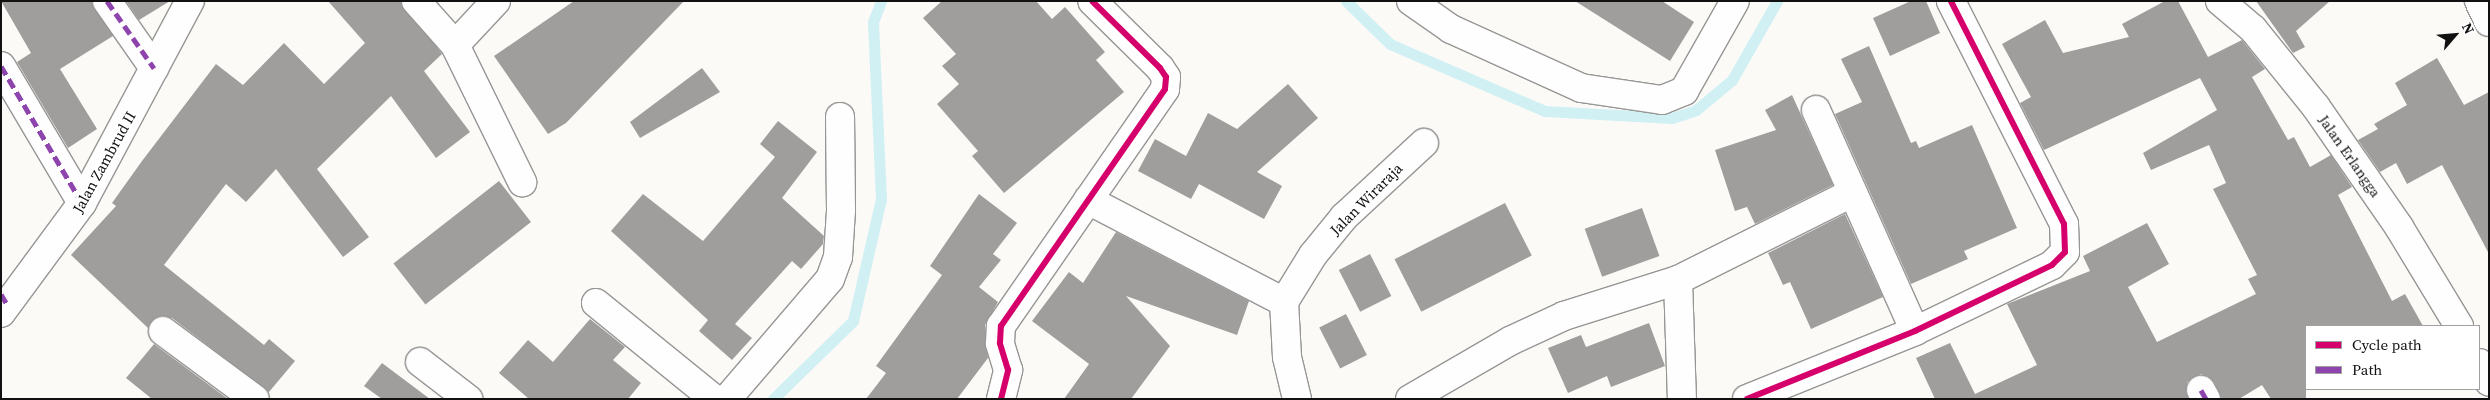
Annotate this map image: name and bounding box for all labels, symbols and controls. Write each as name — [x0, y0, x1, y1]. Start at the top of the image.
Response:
north arrow — [2430, 10, 2480, 60]
text: N — [2457, 19, 2480, 37]
street label: Jalan Zambrud II — [69, 108, 139, 216]
street label: Jalan Erlangga — [2315, 111, 2385, 201]
street label: Jalan Wiraraja — [1326, 159, 1406, 239]
legend — [2305, 325, 2480, 390]
text: Cycle path — [2352, 334, 2422, 355]
text: Path — [2352, 359, 2382, 380]

